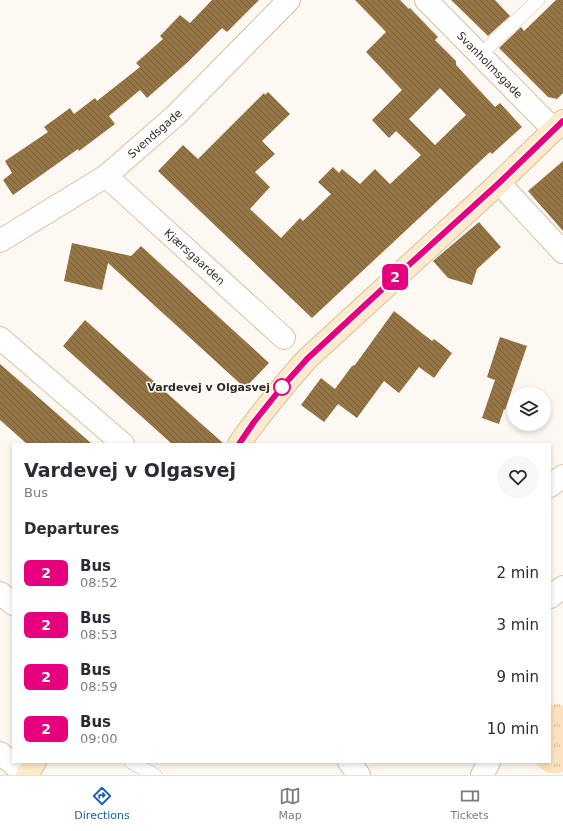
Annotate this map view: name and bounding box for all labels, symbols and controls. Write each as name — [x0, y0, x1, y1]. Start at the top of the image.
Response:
street label: Svanholmsgade — [454, 29, 525, 101]
street label: Svendsgade — [125, 106, 185, 161]
street label: Kjærsgaarden — [162, 226, 228, 287]
line badge: 2 — [382, 264, 408, 290]
text: 2 — [390, 269, 400, 285]
marker: Vardevej v Olgasvej — [273, 378, 291, 396]
place label: Vardevej v Olgasvej — [147, 381, 270, 394]
map controls — [507, 387, 551, 431]
button: layers — [507, 387, 551, 431]
button: heart — [497, 456, 539, 498]
text: Vardevej v Olgasvej — [24, 459, 236, 481]
text: Bus — [24, 485, 48, 500]
text: Departures — [24, 520, 119, 538]
text: Bus — [80, 557, 111, 575]
text: 2 min — [496, 564, 539, 582]
text: 2 — [41, 565, 51, 581]
text: 08:52 — [80, 575, 117, 590]
text: Bus — [80, 609, 111, 627]
text: 3 min — [496, 616, 539, 634]
text: 2 — [41, 617, 51, 633]
text: 08:53 — [80, 627, 117, 642]
text: Bus — [80, 661, 111, 679]
text: 9 min — [496, 668, 539, 686]
text: 2 — [41, 669, 51, 685]
text: 08:59 — [80, 679, 117, 694]
text: Bus — [80, 713, 111, 731]
text: 10 min — [487, 720, 539, 738]
text: 2 — [41, 721, 51, 737]
text: 09:00 — [80, 731, 117, 746]
tab: Directions — [74, 785, 130, 822]
tab: Map — [278, 785, 302, 822]
tab: Tickets — [450, 785, 489, 822]

